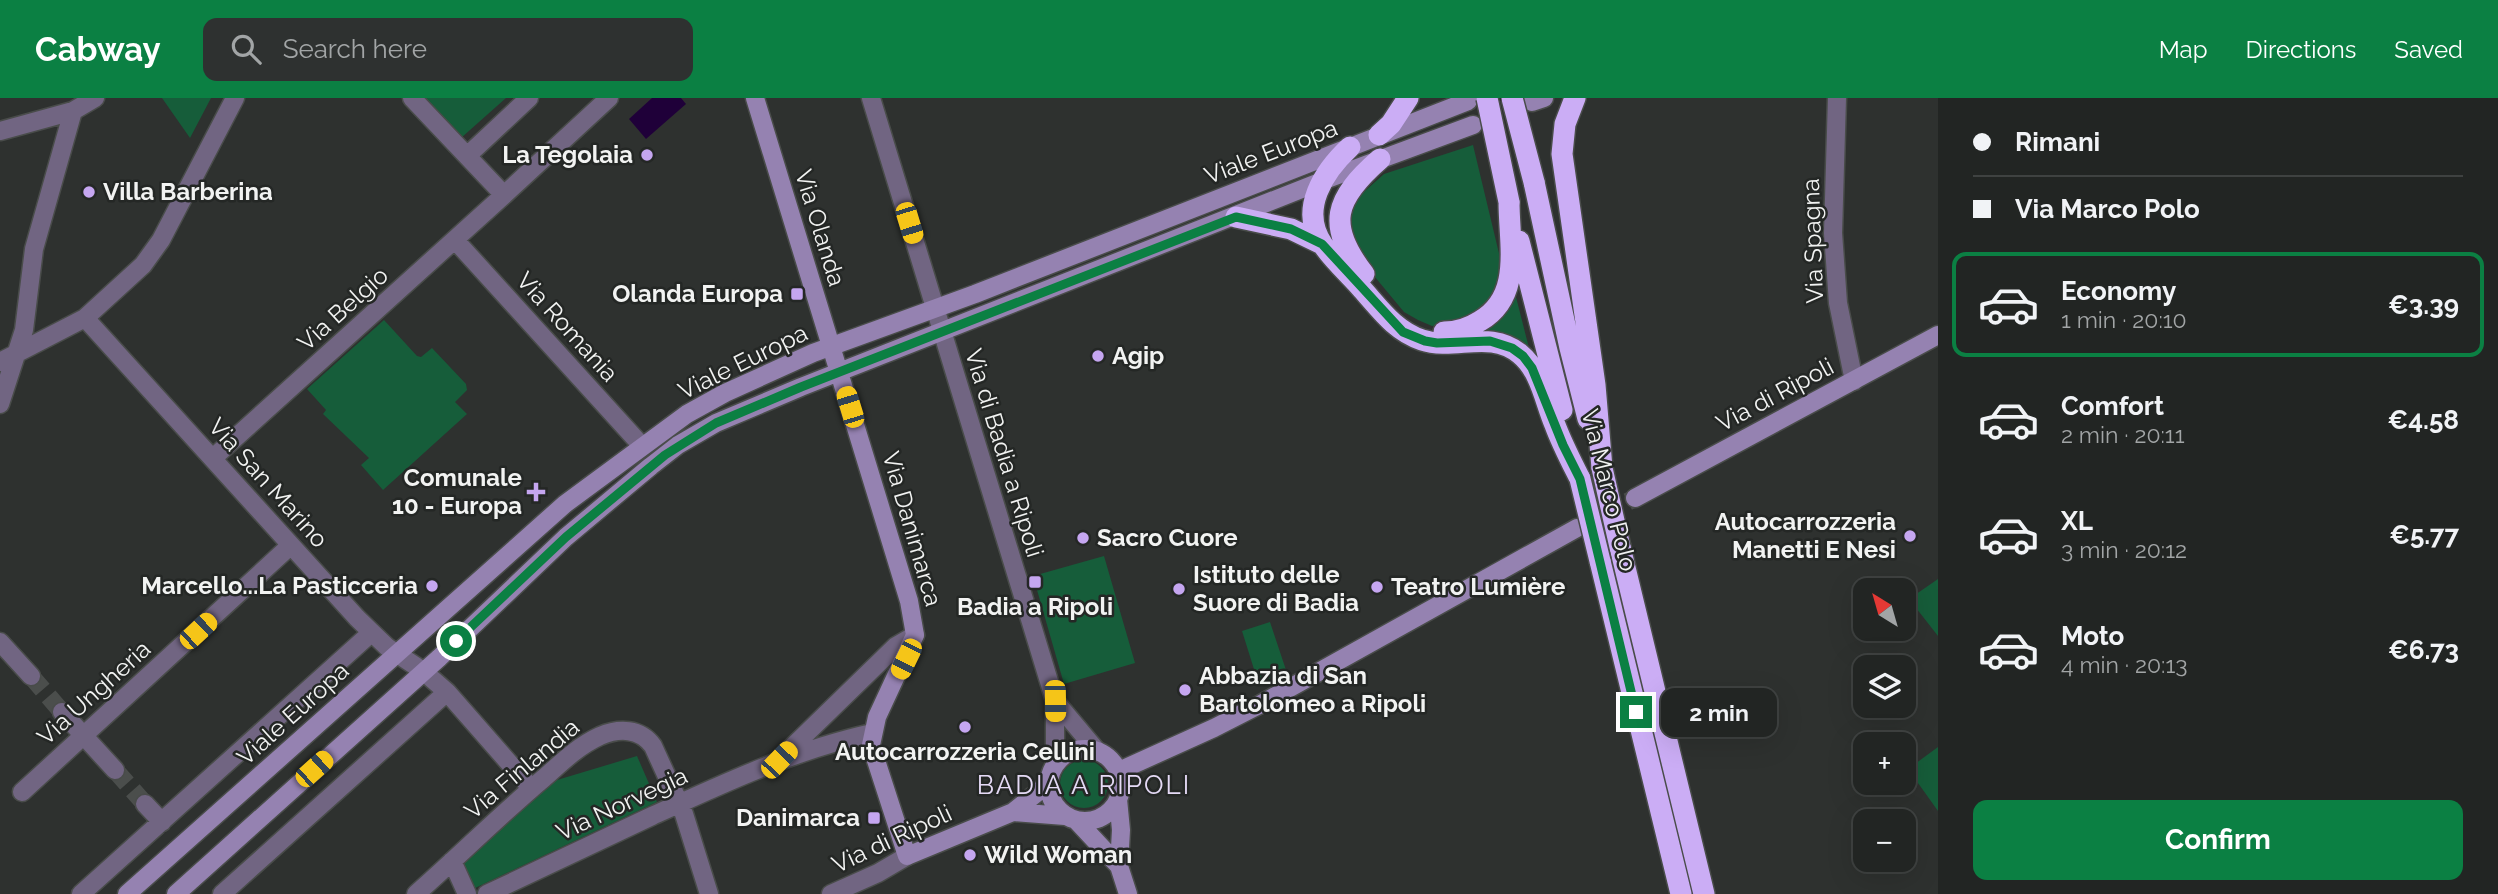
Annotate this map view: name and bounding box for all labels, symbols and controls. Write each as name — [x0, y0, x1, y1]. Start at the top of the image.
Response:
search box — [203, 18, 693, 81]
text: Cabway — [35, 30, 161, 69]
icon: search — [227, 30, 265, 68]
text: Search here — [283, 34, 427, 64]
text: Map — [2159, 35, 2208, 64]
text: Directions — [2246, 35, 2356, 64]
text: Saved — [2394, 35, 2463, 64]
street label: Viale Europa — [1200, 113, 1341, 190]
text: Rimani — [2015, 127, 2100, 157]
place label: La Tegolaia — [502, 140, 633, 169]
marker: La Tegolaia — [639, 147, 655, 163]
street label: Via Olanda — [789, 166, 852, 290]
place label: Villa Barberina — [103, 177, 273, 206]
street label: Via Spagna — [1796, 178, 1829, 304]
marker: Villa Barberina — [81, 184, 97, 200]
text: Via Marco Polo — [2015, 194, 2200, 224]
car — [893, 200, 926, 246]
street label: Via Belgio — [291, 260, 394, 357]
street label: Via Romania — [511, 266, 624, 388]
icon: car — [1977, 273, 2040, 336]
text: Economy — [2061, 276, 2176, 306]
place label: Olanda Europa — [612, 279, 783, 308]
marker: Olanda Europa — [789, 286, 805, 302]
text: €3.39 — [2388, 290, 2459, 320]
text: 1 min · 20:10 — [2061, 306, 2187, 333]
street label: Viale Europa — [673, 318, 812, 405]
place label: Agip — [1112, 341, 1164, 370]
street label: Via di Badia a Ripoli — [959, 345, 1050, 561]
marker: Agip — [1090, 348, 1106, 364]
street label: Via di Ripoli — [1711, 352, 1838, 438]
car — [834, 384, 867, 430]
icon: car — [1977, 388, 2040, 451]
text: Comfort — [2061, 391, 2164, 421]
text: €4.58 — [2387, 405, 2459, 435]
street label: Via Marco Polo — [1575, 406, 1644, 574]
street label: Via San Marino — [203, 412, 334, 553]
text: 2 min · 20:11 — [2061, 421, 2185, 448]
street label: Via Danimarca — [877, 448, 948, 610]
place label: Comunale 10 - Europa — [392, 463, 522, 520]
marker: Comunale 10 - Europa — [528, 484, 544, 500]
icon: car — [1977, 503, 2040, 566]
text: XL — [2061, 506, 2093, 536]
place label: Autocarrozzeria Manetti E Nesi — [1715, 507, 1896, 564]
text: €5.77 — [2389, 520, 2459, 550]
place label: Sacro Cuore — [1097, 523, 1238, 552]
marker: Autocarrozzeria Manetti E Nesi — [1902, 528, 1918, 544]
marker: Sacro Cuore — [1075, 530, 1091, 546]
text: 3 min · 20:12 — [2061, 536, 2187, 563]
place label: Istituto delle Suore di Badia — [1193, 560, 1359, 617]
place label: Marcello...La Pasticceria — [141, 571, 418, 600]
place label: Teatro Lumière — [1391, 572, 1565, 601]
marker: Badia a Ripoli — [1027, 574, 1043, 590]
marker: Marcello...La Pasticceria — [424, 578, 440, 594]
north arrow — [1853, 578, 1916, 640]
map controls — [1853, 578, 1916, 872]
marker: Teatro Lumière — [1369, 579, 1385, 595]
marker: Istituto delle Suore di Badia — [1171, 581, 1187, 597]
place label: Badia a Ripoli — [957, 592, 1113, 621]
car — [176, 609, 221, 653]
icon: car — [1977, 618, 2040, 681]
text: Moto — [2061, 621, 2124, 651]
route start — [440, 625, 472, 657]
street label: Via Ungheria — [31, 634, 156, 751]
text: €6.73 — [2388, 635, 2459, 665]
car — [888, 636, 925, 682]
text: 4 min · 20:13 — [2061, 651, 2188, 678]
button: layers — [1853, 655, 1916, 718]
street label: Viale Europa — [231, 656, 354, 771]
place label: Abbazia di San Bartolomeo a Ripoli — [1199, 661, 1426, 718]
car — [1045, 680, 1066, 722]
marker: Abbazia di San Bartolomeo a Ripoli — [1177, 682, 1193, 698]
callout: 2 min — [1660, 688, 1776, 736]
route end — [1620, 696, 1652, 728]
text: 2 min — [1689, 699, 1749, 726]
street label: Via Finlandia — [458, 712, 585, 825]
marker: Autocarrozzeria Cellini — [957, 719, 973, 735]
button: + — [1853, 732, 1916, 795]
place label: Autocarrozzeria Cellini — [835, 737, 1095, 766]
car — [757, 738, 802, 782]
car — [292, 747, 337, 791]
street label: Via Norvegia — [552, 761, 692, 847]
district label: BADIA A RIPOLI — [977, 770, 1191, 800]
street label: Via di Ripoli — [827, 798, 956, 879]
button: Confirm — [1973, 800, 2463, 880]
place label: Danimarca — [736, 803, 860, 832]
button: − — [1853, 809, 1916, 872]
marker: Danimarca — [866, 810, 882, 826]
place label: Wild Woman — [984, 840, 1132, 869]
marker: Wild Woman — [962, 847, 978, 863]

